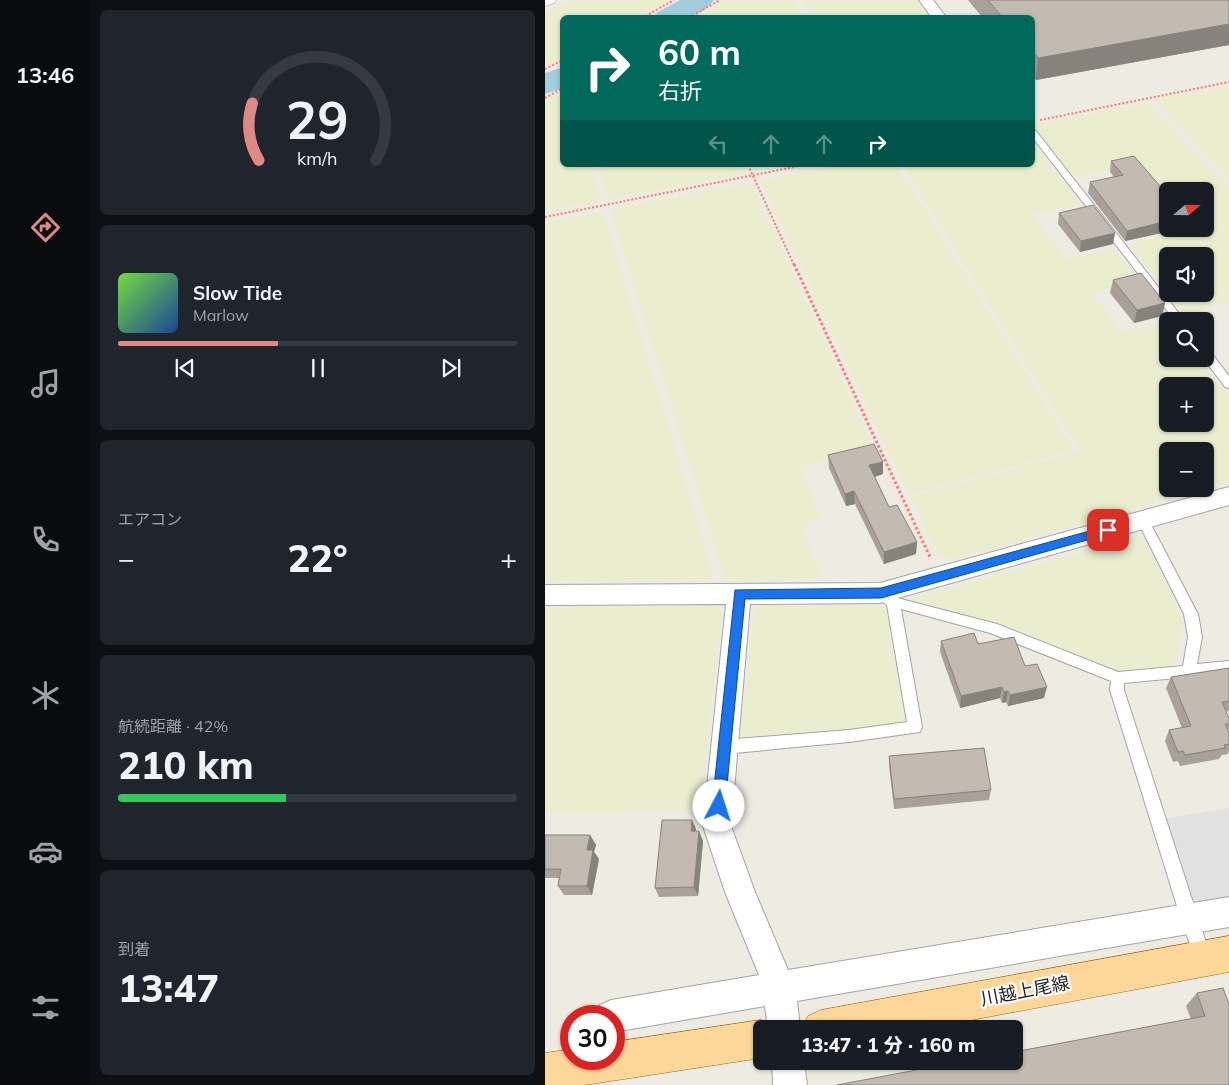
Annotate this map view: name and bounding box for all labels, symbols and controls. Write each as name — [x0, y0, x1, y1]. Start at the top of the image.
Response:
text: 60 m — [658, 30, 741, 74]
icon: right — [575, 35, 640, 100]
text: 13:46 — [16, 61, 74, 89]
text: 右折 — [658, 77, 702, 105]
text: 29 — [286, 87, 349, 152]
icon: left — [704, 130, 732, 158]
icon: ahead — [757, 130, 785, 158]
icon: ahead — [810, 130, 838, 158]
icon: right — [863, 130, 891, 158]
text: km/h — [297, 147, 338, 169]
north arrow — [1159, 182, 1214, 238]
map controls — [1159, 182, 1214, 497]
icon: directions — [28, 210, 63, 245]
button: sound — [1159, 247, 1214, 302]
text: Slow Tide — [193, 281, 282, 305]
text: Marlow — [193, 305, 249, 325]
button: search — [1159, 312, 1214, 367]
icon: previous — [171, 354, 199, 382]
icon: pause — [304, 354, 332, 382]
icon: next — [437, 354, 465, 382]
icon: music — [28, 366, 63, 401]
button: + — [1159, 377, 1214, 432]
button: − — [1159, 442, 1214, 497]
text: エアコン — [118, 509, 182, 529]
pin — [1087, 509, 1129, 551]
icon: arrive — [1094, 516, 1122, 544]
icon: phone — [28, 522, 63, 557]
text: 22° — [287, 534, 348, 582]
text: − — [118, 541, 135, 576]
text: + — [500, 541, 517, 576]
icon: climate — [28, 678, 63, 713]
text: 航続距離 · 42% — [118, 716, 228, 736]
text: 210 km — [118, 741, 254, 789]
position arrow — [692, 779, 744, 831]
icon: car — [28, 834, 63, 869]
text: 到着 — [118, 939, 150, 959]
text: 13:47 — [118, 964, 219, 1012]
street label: 川越上尾線 — [979, 971, 1071, 1010]
icon: filters — [28, 990, 63, 1025]
speed limit sign: 30 — [560, 1005, 625, 1070]
text: 13:47 · 1 分 · 160 m — [801, 1033, 975, 1057]

